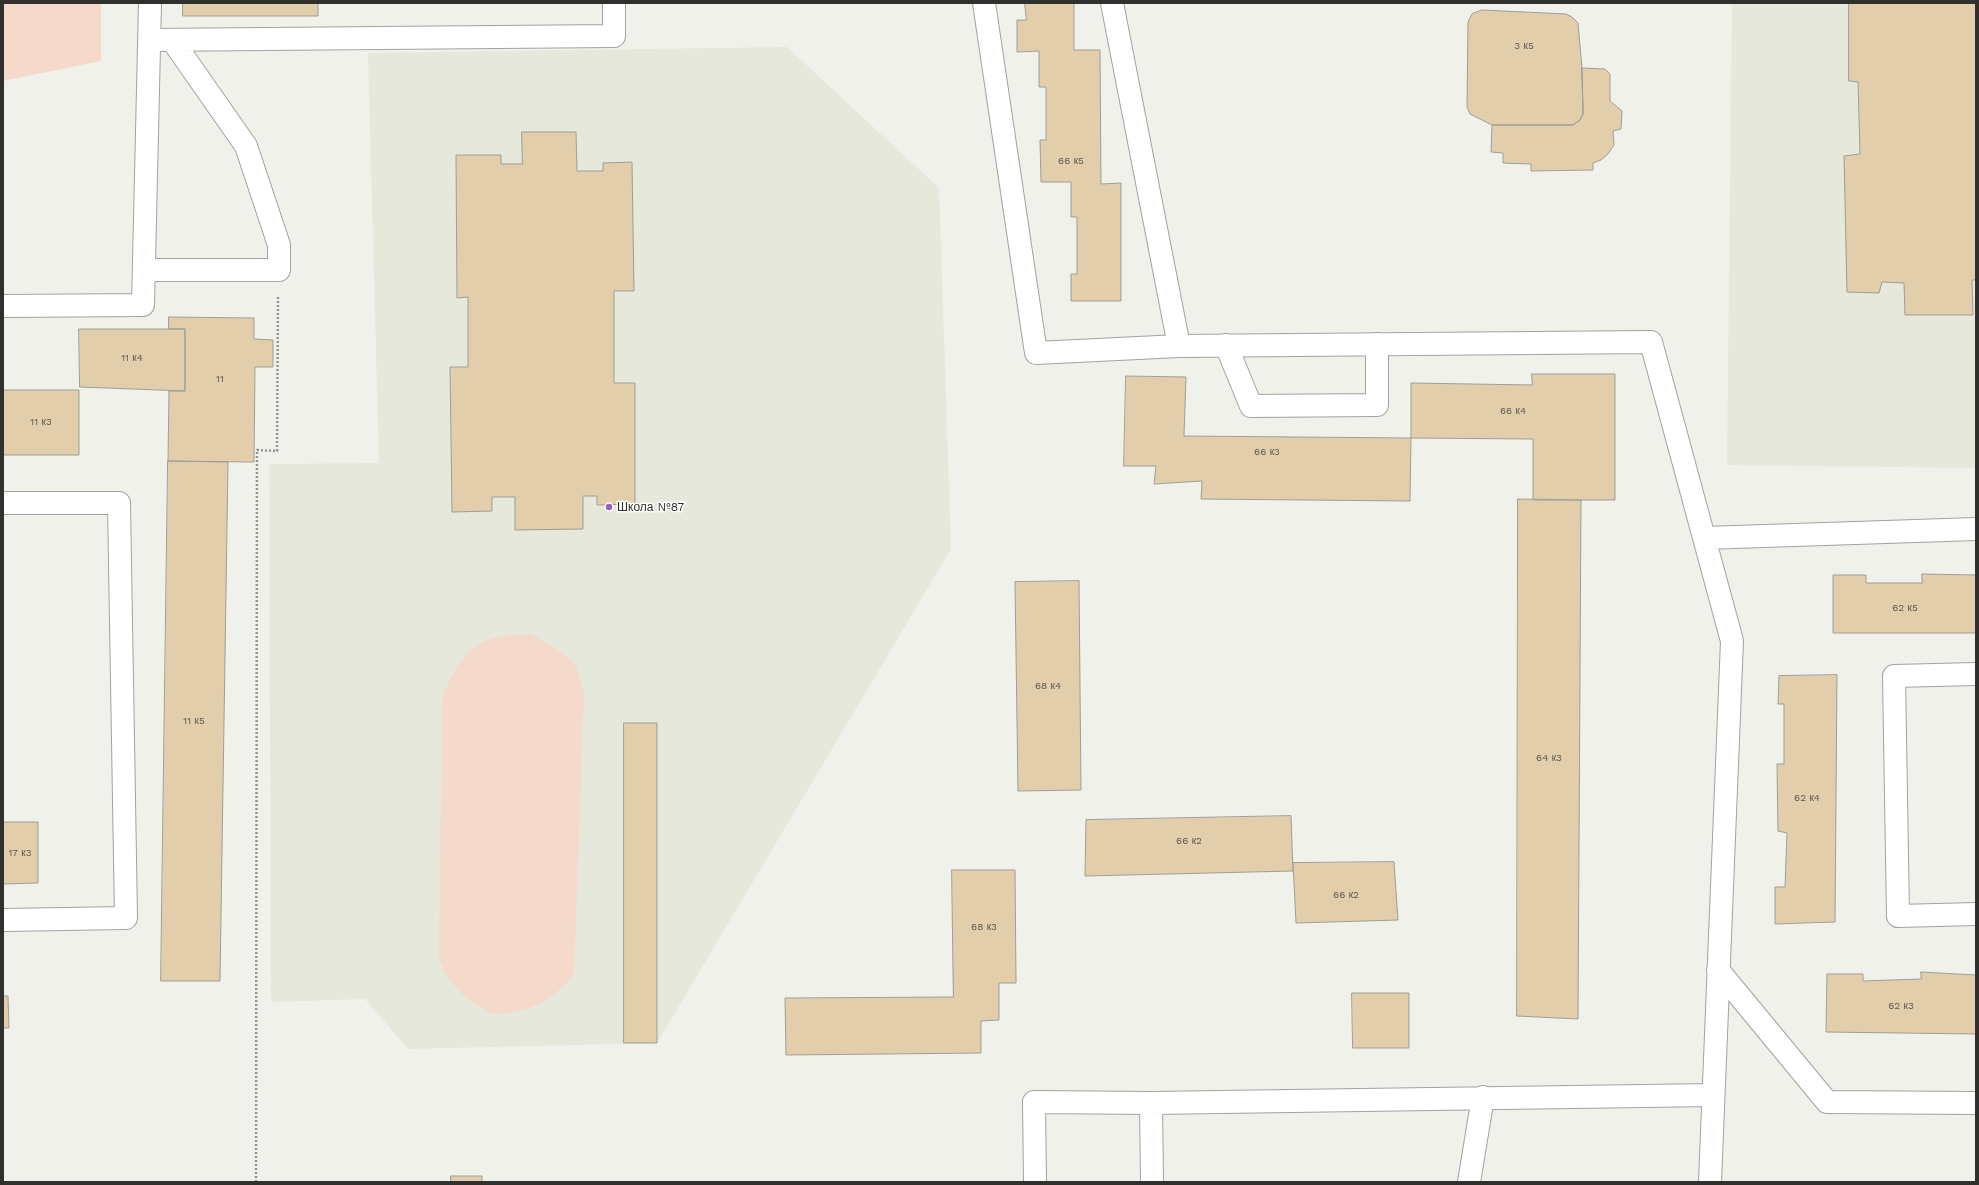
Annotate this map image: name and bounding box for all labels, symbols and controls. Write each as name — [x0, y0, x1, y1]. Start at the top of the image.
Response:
house number: 3 к5 — [1514, 40, 1534, 52]
house number: 66 к5 — [1058, 155, 1084, 167]
house number: 11 к4 — [121, 352, 143, 364]
house number: 11 — [216, 373, 224, 385]
house number: 66 к4 — [1500, 405, 1526, 417]
house number: 11 к3 — [30, 416, 52, 428]
house number: 66 к3 — [1254, 446, 1280, 458]
place label: Школа №87 — [617, 500, 684, 514]
marker: Школа №87 — [604, 502, 614, 512]
house number: 62 к5 — [1892, 602, 1918, 614]
house number: 68 к4 — [1035, 680, 1061, 692]
house number: 11 к5 — [183, 715, 205, 727]
house number: 64 к3 — [1536, 752, 1562, 764]
house number: 62 к4 — [1794, 792, 1820, 804]
house number: 66 к2 — [1176, 835, 1202, 847]
house number: 17 к3 — [8, 847, 32, 859]
house number: 66 к2 — [1333, 889, 1359, 901]
house number: 68 к3 — [971, 921, 997, 933]
house number: 62 к3 — [1888, 1000, 1914, 1012]

